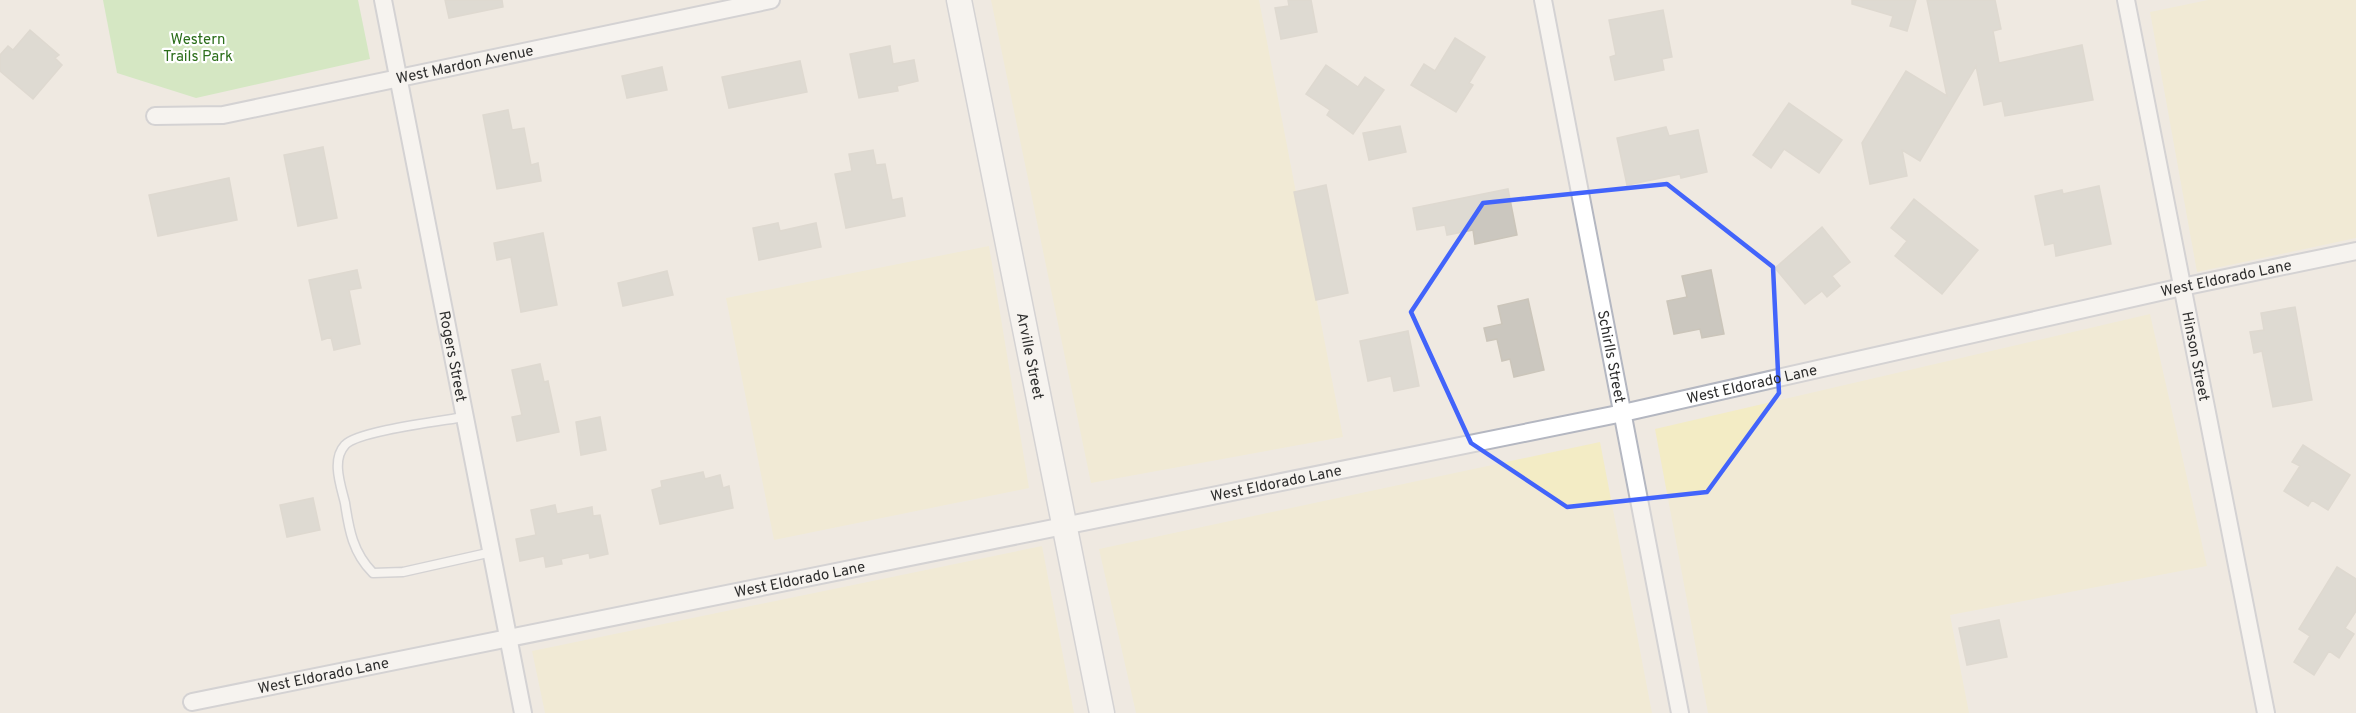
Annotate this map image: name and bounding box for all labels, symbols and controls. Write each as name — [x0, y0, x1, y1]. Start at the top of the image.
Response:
park label: Western Trails Park — [163, 31, 233, 67]
street label: West Mardon Avenue — [395, 42, 535, 89]
street label: West Eldorado Lane — [2159, 257, 2294, 302]
street label: Rogers Street — [433, 309, 470, 404]
street label: Schirlls Street — [1592, 309, 1628, 405]
street label: Hinson Street — [2176, 310, 2213, 403]
street label: Arville Street — [1011, 311, 1047, 401]
street label: West Eldorado Lane — [1685, 361, 1819, 409]
street label: West Eldorado Lane — [1209, 462, 1344, 507]
street label: West Eldorado Lane — [733, 558, 867, 603]
street label: West Eldorado Lane — [256, 654, 391, 699]

